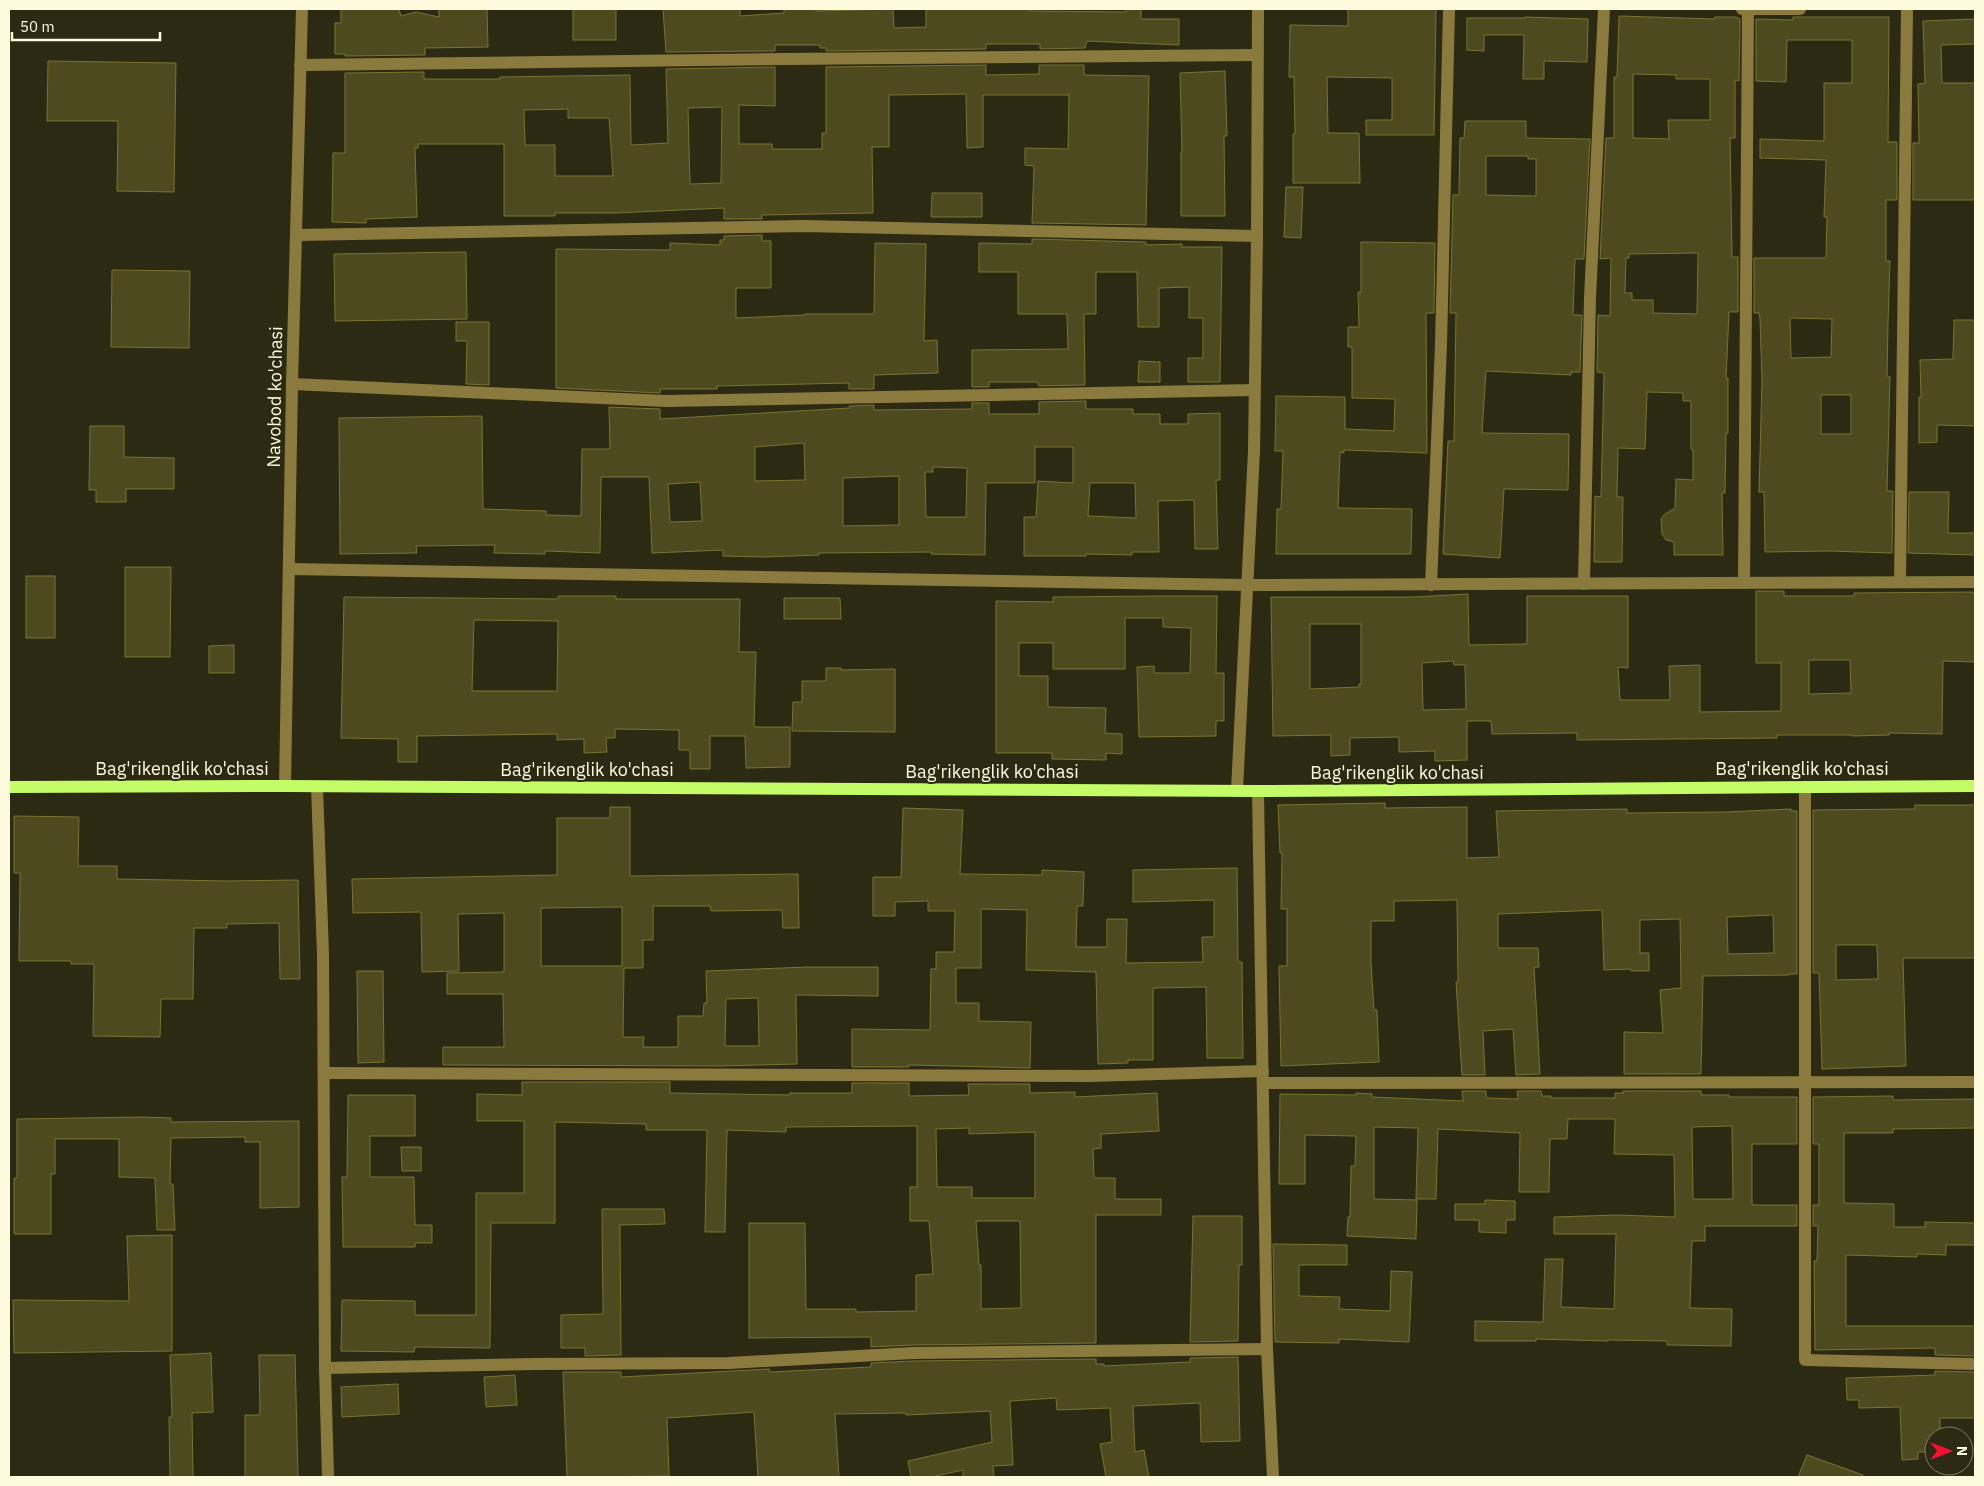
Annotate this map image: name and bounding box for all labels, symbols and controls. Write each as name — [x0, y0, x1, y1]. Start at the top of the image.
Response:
scale bar — [12, 10, 160, 42]
text: 50 m — [20, 17, 55, 36]
street label: Navobod ko'chasi — [262, 326, 287, 468]
street label: Bag'rikenglik ko'chasi — [95, 757, 269, 780]
street label: Bag'rikenglik ko'chasi — [1715, 757, 1889, 780]
street label: Bag'rikenglik ko'chasi — [500, 758, 674, 781]
street label: Bag'rikenglik ko'chasi — [905, 760, 1079, 783]
street label: Bag'rikenglik ko'chasi — [1310, 761, 1484, 784]
north arrow — [1924, 1426, 1974, 1476]
text: N — [1953, 1446, 1971, 1456]

